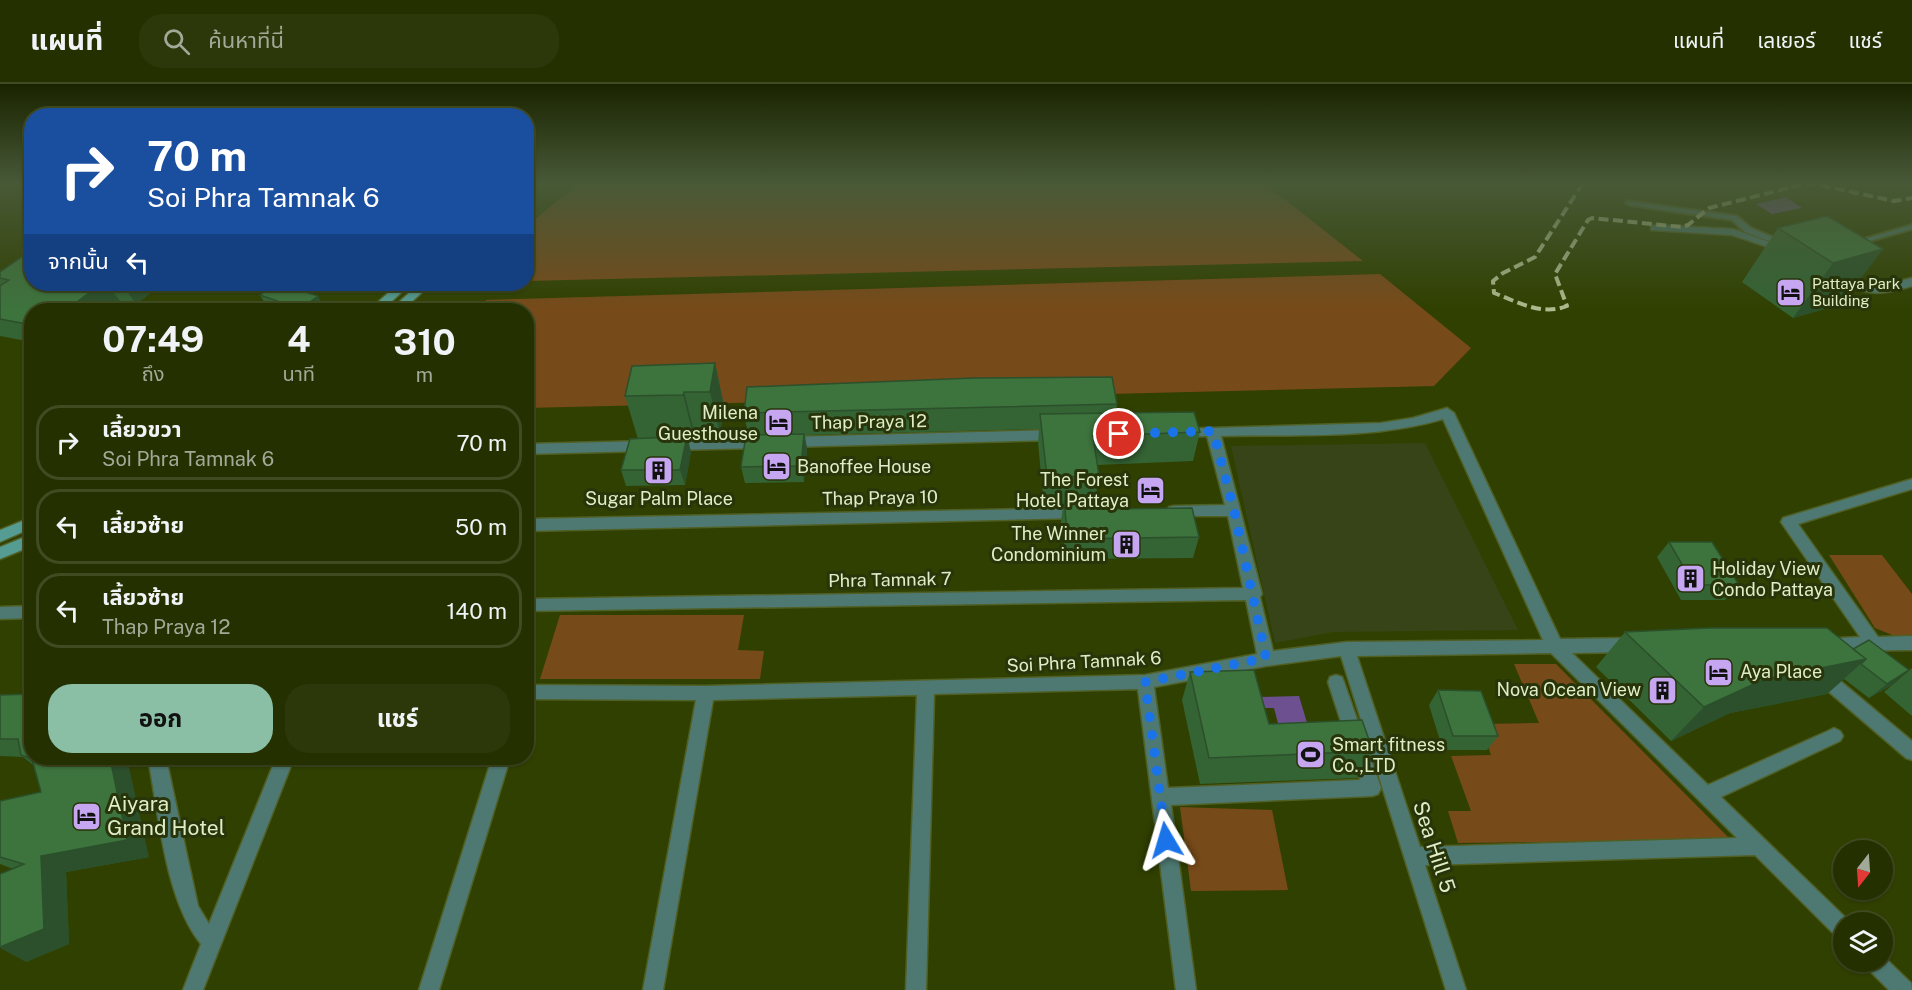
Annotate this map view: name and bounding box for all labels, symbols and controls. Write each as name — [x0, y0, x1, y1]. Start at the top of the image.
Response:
search box — [139, 14, 559, 68]
text: แผนที่ — [30, 23, 103, 56]
icon: search — [160, 25, 193, 58]
text: ค้นหาที่นี่ — [208, 27, 284, 53]
text: แผนที่ — [1673, 28, 1724, 53]
text: เลเยอร์ — [1757, 28, 1816, 53]
text: แชร์ — [1849, 28, 1882, 53]
text: 70 m — [147, 131, 247, 180]
icon: right — [48, 132, 126, 210]
text: Soi Phra Tamnak 6 — [147, 181, 380, 213]
icon: left — [121, 246, 154, 279]
text: จากนั้น — [48, 248, 109, 274]
place label: Pattaya Park Building — [1812, 275, 1900, 309]
hotel icon: Pattaya Park Building — [1775, 277, 1807, 309]
text: 07:49 — [102, 318, 204, 360]
text: 4 — [287, 318, 311, 360]
text: 310 — [393, 321, 456, 363]
text: ถึง — [142, 362, 165, 386]
text: นาที — [282, 362, 315, 386]
text: m — [416, 363, 433, 387]
place label: Milena Guesthouse — [658, 402, 758, 444]
hotel icon: Milena Guesthouse — [763, 407, 795, 439]
pin — [1093, 408, 1144, 459]
street label: Thap Praya 12 — [811, 410, 927, 433]
text: เลี้ยวขวา — [102, 416, 182, 442]
icon: arrive — [1102, 417, 1135, 450]
icon: right — [51, 426, 84, 459]
text: 70 m — [456, 430, 507, 456]
text: Soi Phra Tamnak 6 — [102, 447, 274, 471]
hotel icon: Banoffee House — [760, 451, 792, 483]
building icon: Sugar Palm Place — [643, 454, 675, 486]
place label: Banoffee House — [797, 456, 931, 477]
place label: The Forest Hotel Pattaya — [1016, 469, 1129, 511]
hotel icon: The Forest Hotel Pattaya — [1134, 474, 1166, 506]
street label: Thap Praya 10 — [822, 486, 938, 509]
place label: Sugar Palm Place — [585, 488, 733, 509]
icon: left — [51, 510, 84, 543]
text: เลี้ยวซ้าย — [102, 512, 184, 538]
text: 50 m — [455, 514, 507, 540]
place label: The Winner Condominium — [991, 523, 1106, 565]
building icon: The Winner Condominium — [1111, 528, 1143, 560]
place label: Holiday View Condo Pattaya — [1712, 558, 1833, 600]
building icon: Holiday View Condo Pattaya — [1675, 563, 1707, 595]
street label: Phra Tamnak 7 — [828, 568, 952, 591]
text: เลี้ยวซ้าย — [102, 584, 184, 610]
icon: left — [51, 594, 84, 627]
text: 140 m — [446, 598, 507, 624]
text: Thap Praya 12 — [102, 615, 230, 639]
street label: Soi Phra Tamnak 6 — [1006, 647, 1162, 676]
hotel icon: Aya Place — [1703, 656, 1735, 688]
place label: Aya Place — [1740, 661, 1822, 682]
building icon: Nova Ocean View — [1646, 674, 1678, 706]
place label: Nova Ocean View — [1496, 679, 1641, 700]
button: ออก — [48, 684, 273, 753]
button: แชร์ — [285, 684, 510, 753]
place label: Smart fitness Co.,LTD — [1332, 734, 1445, 776]
sports icon: Smart fitness Co.,LTD — [1295, 739, 1327, 771]
place label: Aiyara Grand Hotel — [107, 791, 225, 840]
street label: Sea Hill 5 — [1408, 798, 1461, 896]
hotel icon: Aiyara Grand Hotel — [70, 800, 102, 832]
position arrow — [1134, 808, 1198, 872]
north arrow — [1833, 840, 1893, 900]
map controls — [1833, 840, 1893, 972]
button: layers — [1833, 912, 1893, 972]

